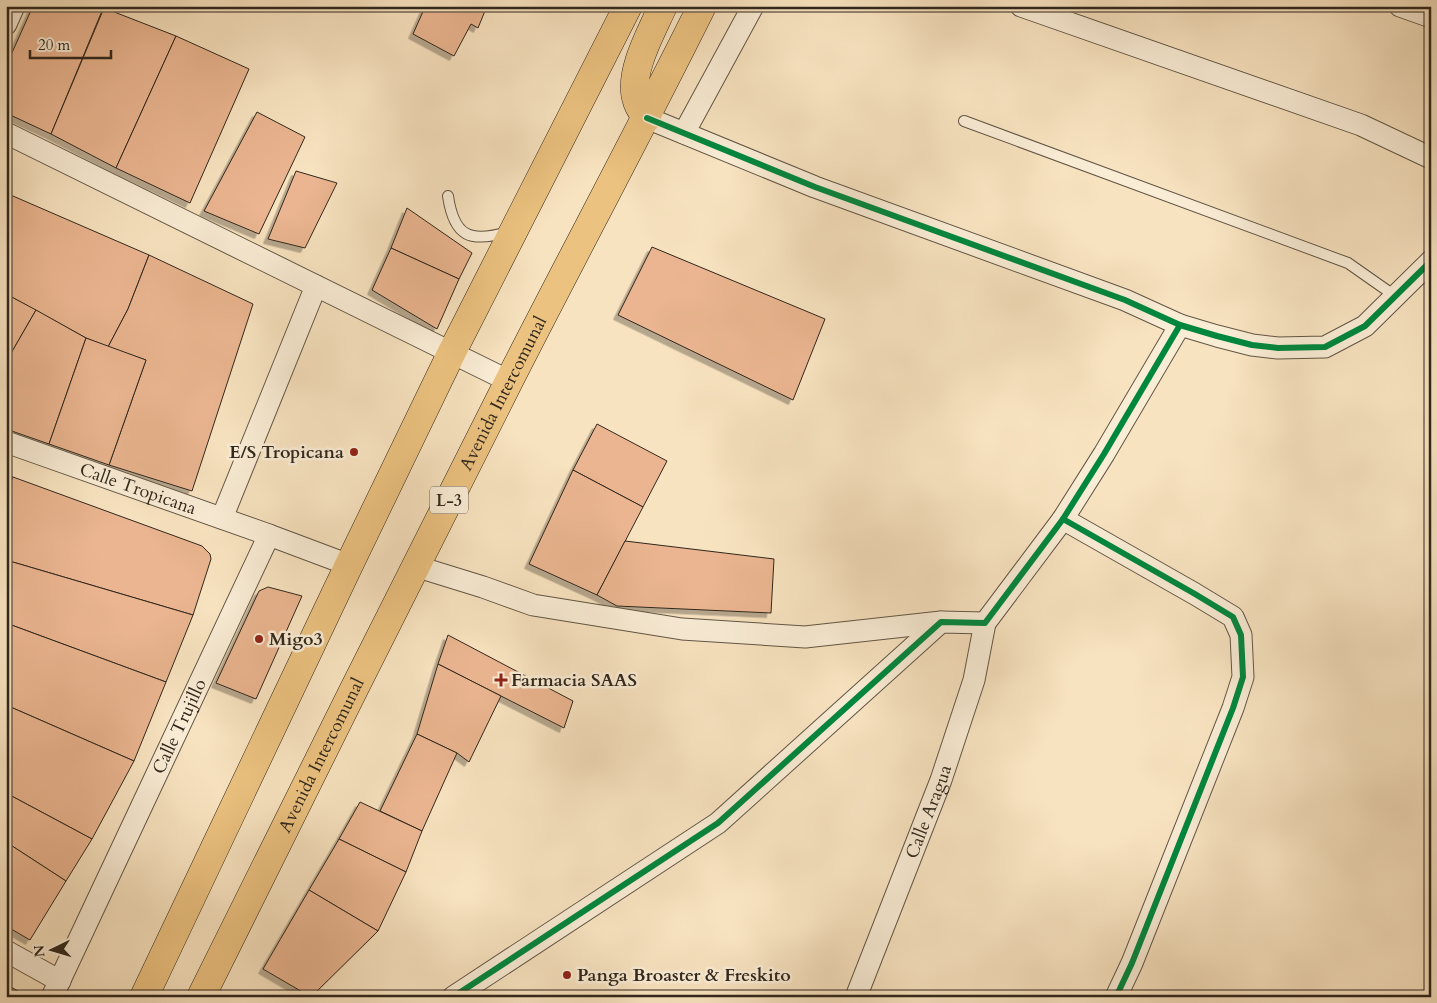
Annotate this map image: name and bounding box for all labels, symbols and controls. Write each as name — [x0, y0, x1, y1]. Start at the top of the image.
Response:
scale bar — [30, 28, 111, 60]
text: 20 m — [38, 35, 70, 55]
street label: Avenida Intercomunal — [454, 312, 553, 475]
place label: E/S Tropicana — [229, 440, 344, 465]
marker: E/S Tropicana — [348, 446, 360, 458]
street label: Calle Tropicana — [76, 457, 200, 521]
road number: L-3 — [430, 486, 468, 514]
place label: Migo3 — [269, 627, 323, 652]
marker: Migo3 — [253, 633, 265, 645]
place label: Farmacia SAAS — [511, 668, 637, 693]
street label: Avenida Intercomunal — [273, 673, 371, 837]
marker: Farmacia SAAS — [495, 674, 507, 686]
street label: Calle Trujillo — [146, 675, 213, 778]
street label: Calle Aragua — [899, 762, 958, 862]
north arrow — [28, 926, 78, 976]
text: N — [30, 944, 50, 958]
place label: Panga Broaster & Freskito — [577, 963, 791, 988]
marker: Panga Broaster & Freskito — [561, 969, 573, 981]

